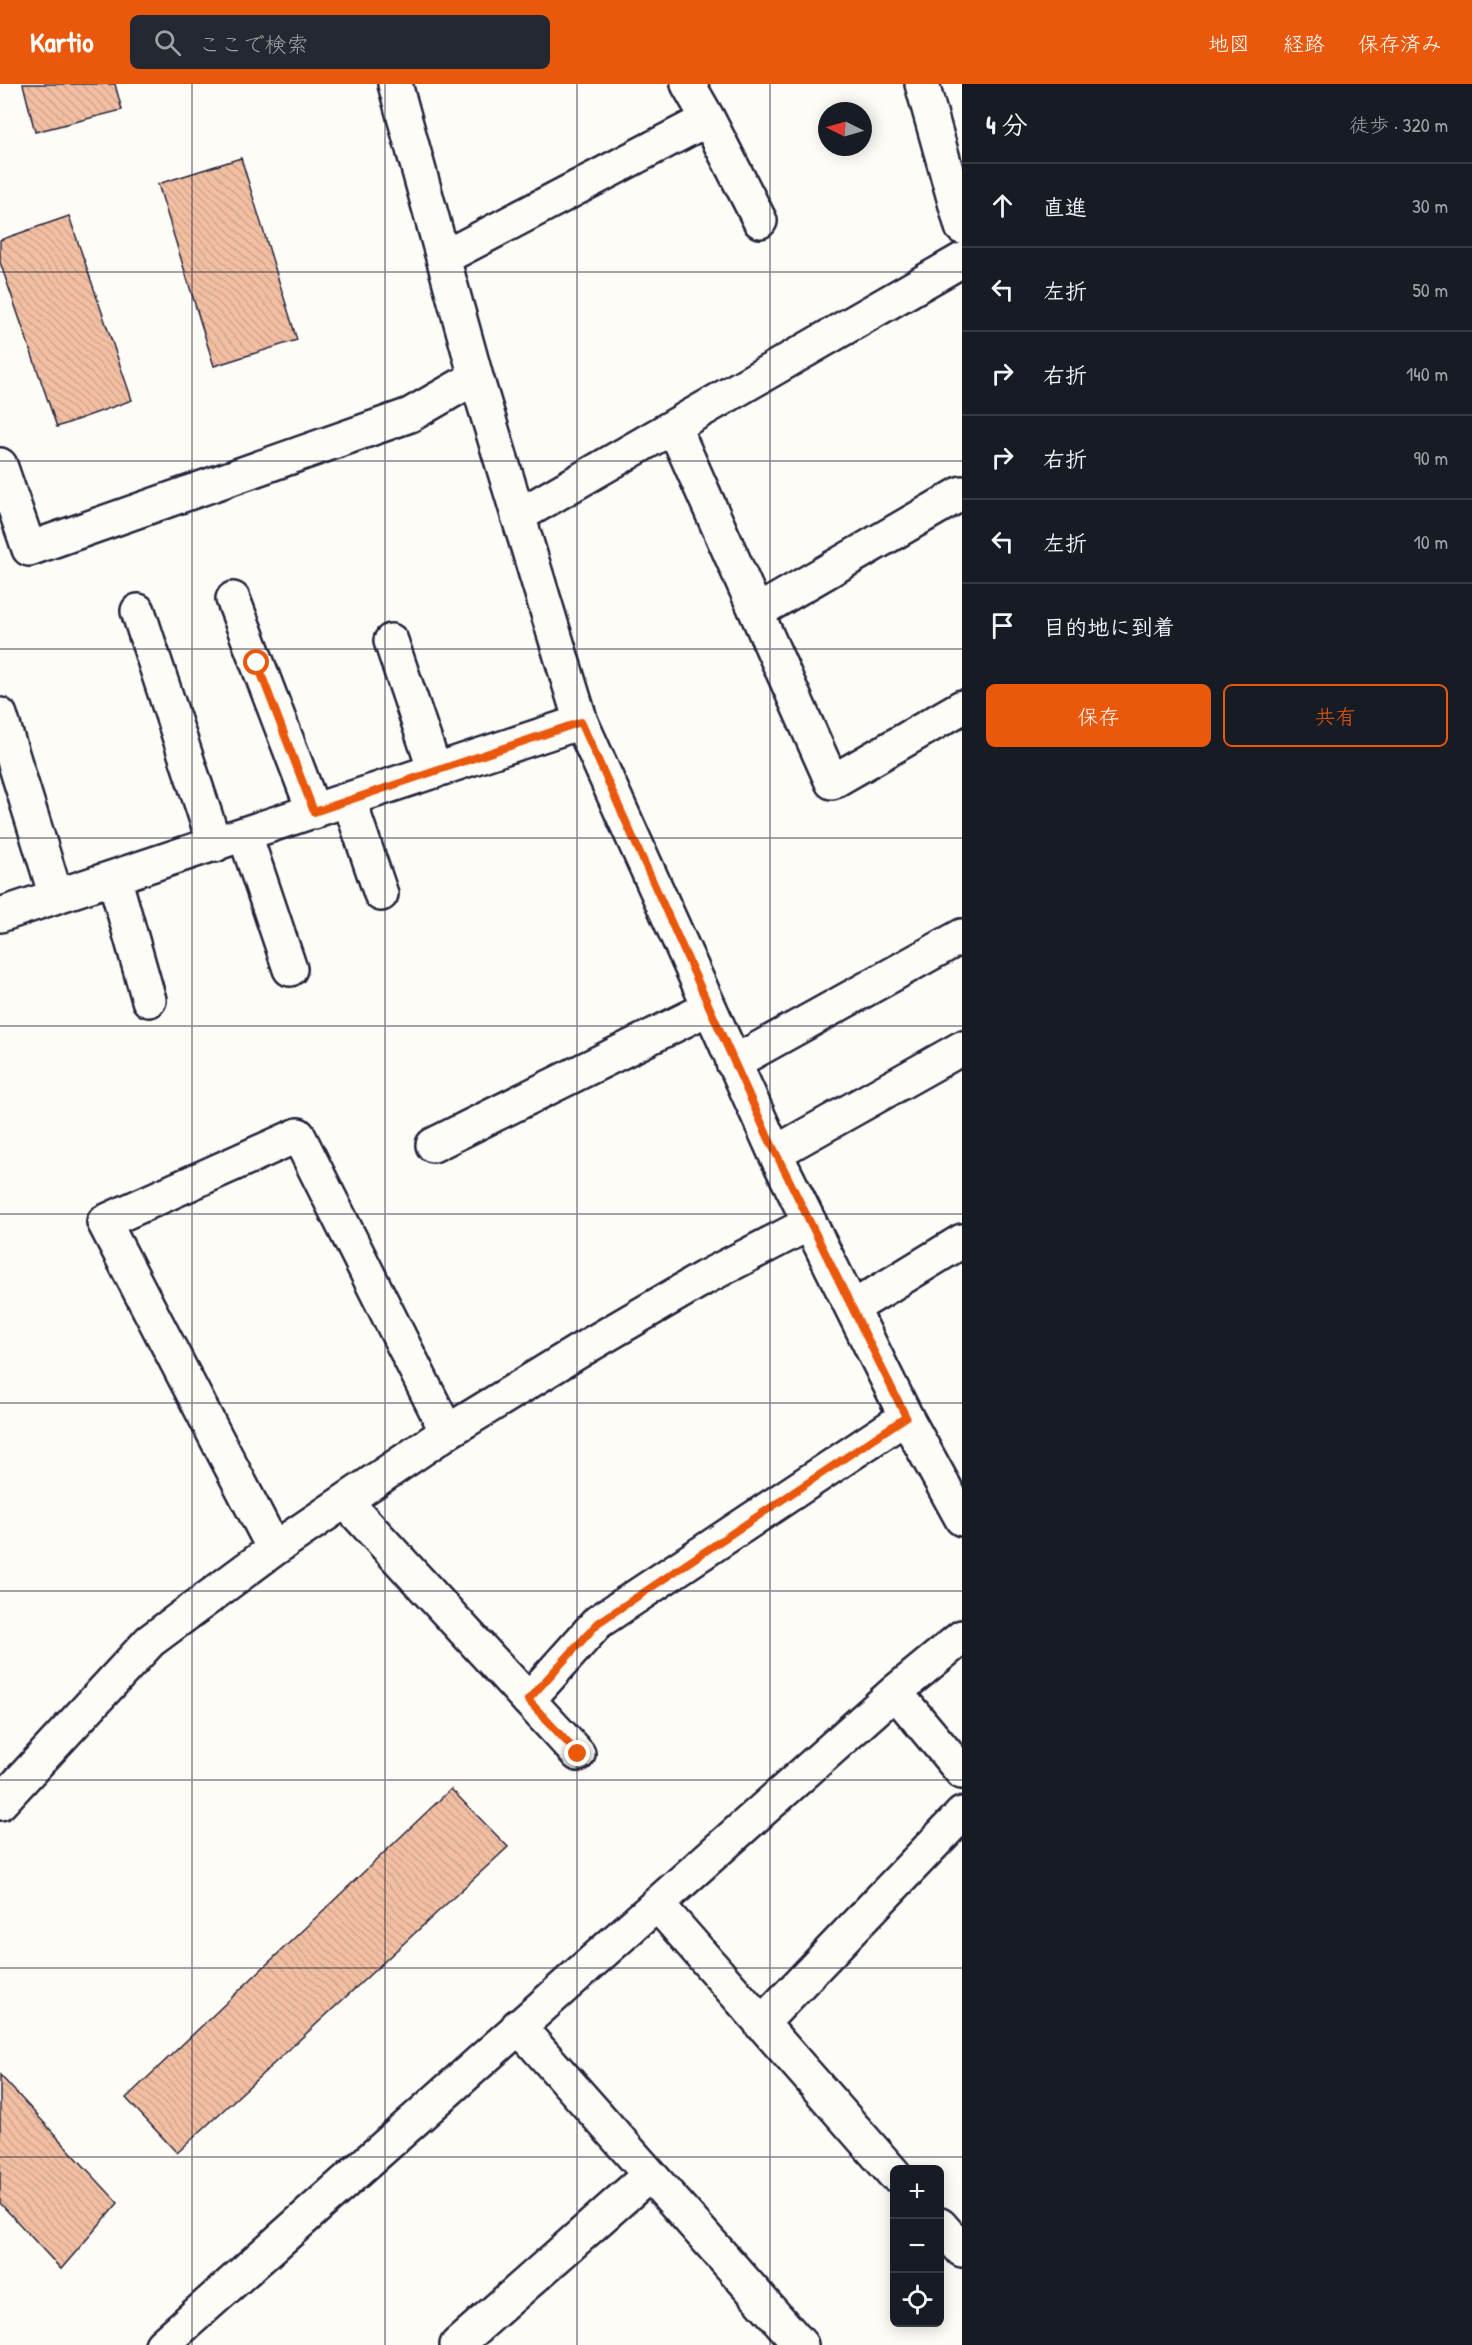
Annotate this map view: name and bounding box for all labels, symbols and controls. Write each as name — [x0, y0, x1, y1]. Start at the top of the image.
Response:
search box — [130, 15, 550, 69]
text: Kartio — [30, 23, 94, 61]
icon: search — [151, 26, 184, 59]
text: ここで検索 — [199, 29, 309, 59]
text: 地図 — [1208, 29, 1250, 58]
text: 経路 — [1283, 29, 1325, 58]
text: 保存済み — [1358, 29, 1442, 58]
north arrow — [818, 102, 872, 156]
text: 4 分 — [986, 107, 1028, 142]
text: 徒歩 · 320 m — [1349, 111, 1448, 138]
icon: ahead — [986, 189, 1019, 222]
text: 直進 — [1043, 192, 1087, 222]
text: 30 m — [1412, 192, 1448, 219]
icon: left — [986, 273, 1019, 306]
text: 左折 — [1043, 276, 1087, 306]
text: 50 m — [1412, 276, 1448, 303]
icon: right — [986, 357, 1019, 390]
text: 右折 — [1043, 360, 1087, 390]
text: 140 m — [1406, 360, 1448, 387]
icon: right — [986, 441, 1019, 474]
text: 右折 — [1043, 444, 1087, 474]
text: 90 m — [1414, 444, 1448, 471]
icon: left — [986, 525, 1019, 558]
text: 左折 — [1043, 528, 1087, 558]
text: 10 m — [1414, 528, 1448, 555]
icon: arrive — [986, 609, 1019, 642]
text: 目的地に到着 — [1043, 612, 1175, 642]
route start — [243, 649, 269, 675]
button: 保存 — [986, 684, 1211, 747]
button: 共有 — [1223, 684, 1448, 747]
route end — [564, 1740, 590, 1766]
map controls — [890, 2165, 944, 2327]
button: + — [890, 2165, 944, 2219]
button: − — [890, 2219, 944, 2273]
button: locate — [890, 2273, 944, 2327]

